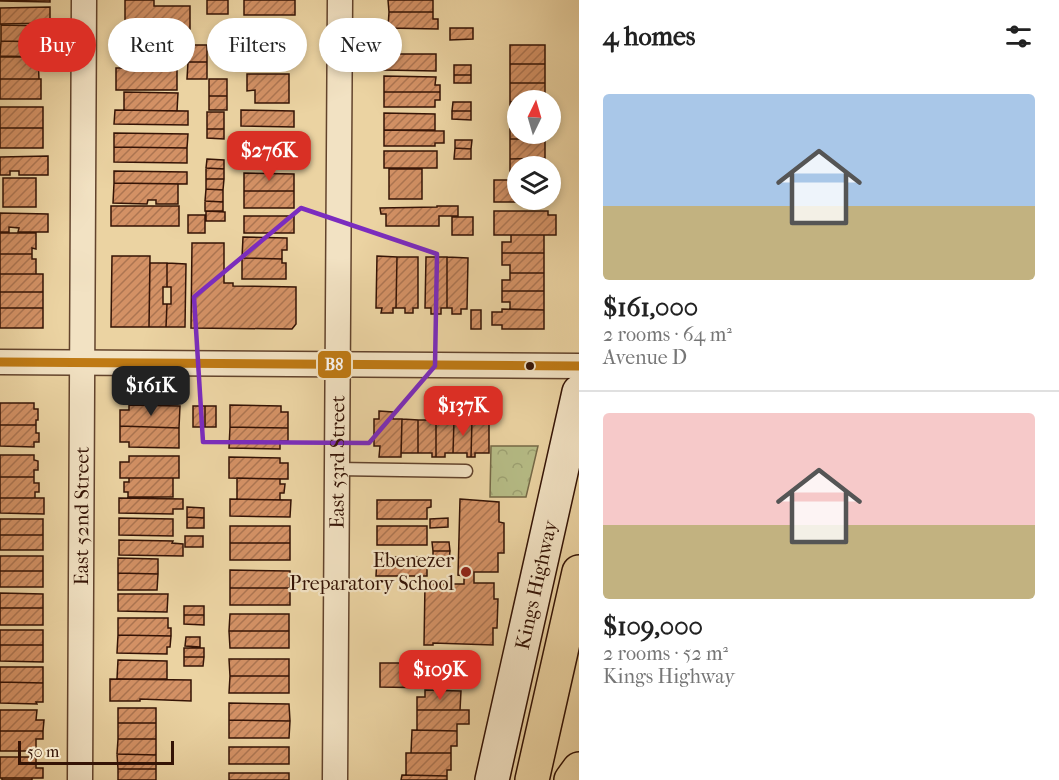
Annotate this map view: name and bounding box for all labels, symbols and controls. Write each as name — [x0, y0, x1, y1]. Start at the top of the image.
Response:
chip: Buy — [18, 18, 96, 72]
chip: Rent — [108, 18, 195, 72]
chip: Filters — [207, 18, 307, 72]
chip: New — [319, 18, 402, 72]
icon: filters — [1002, 20, 1035, 53]
text: 4 homes — [603, 21, 695, 52]
north arrow — [507, 90, 561, 144]
map controls — [507, 90, 561, 210]
pin: $276K — [227, 131, 311, 182]
icon: home — [765, 133, 873, 241]
text: $276K — [241, 139, 297, 162]
button: layers — [507, 156, 561, 210]
text: $161,000 — [603, 292, 698, 323]
text: 2 rooms · 64 m² — [603, 323, 732, 346]
text: Avenue D — [603, 346, 687, 369]
line badge: B8 — [317, 350, 352, 379]
text: B8 — [325, 355, 343, 374]
unlabelled marker — [524, 360, 536, 372]
pin: $161K — [109, 366, 193, 417]
text: $161K — [126, 374, 176, 397]
pin: $137K — [421, 386, 505, 437]
text: $137K — [438, 394, 488, 417]
street label: East 53rd Street — [326, 395, 349, 529]
street label: East 52nd Street — [70, 447, 94, 585]
icon: home — [765, 452, 873, 560]
street label: Kings Highway — [511, 517, 562, 652]
place label: Ebenezer Preparatory School — [289, 549, 454, 595]
marker: Ebenezer Preparatory School — [459, 565, 473, 579]
text: $109,000 — [603, 611, 703, 642]
text: 2 rooms · 52 m² — [603, 642, 728, 665]
pin: $109K — [398, 650, 482, 701]
text: $109K — [413, 658, 467, 681]
text: Kings Highway — [603, 665, 735, 688]
scale bar — [18, 738, 174, 766]
text: 50 m — [27, 742, 59, 761]

